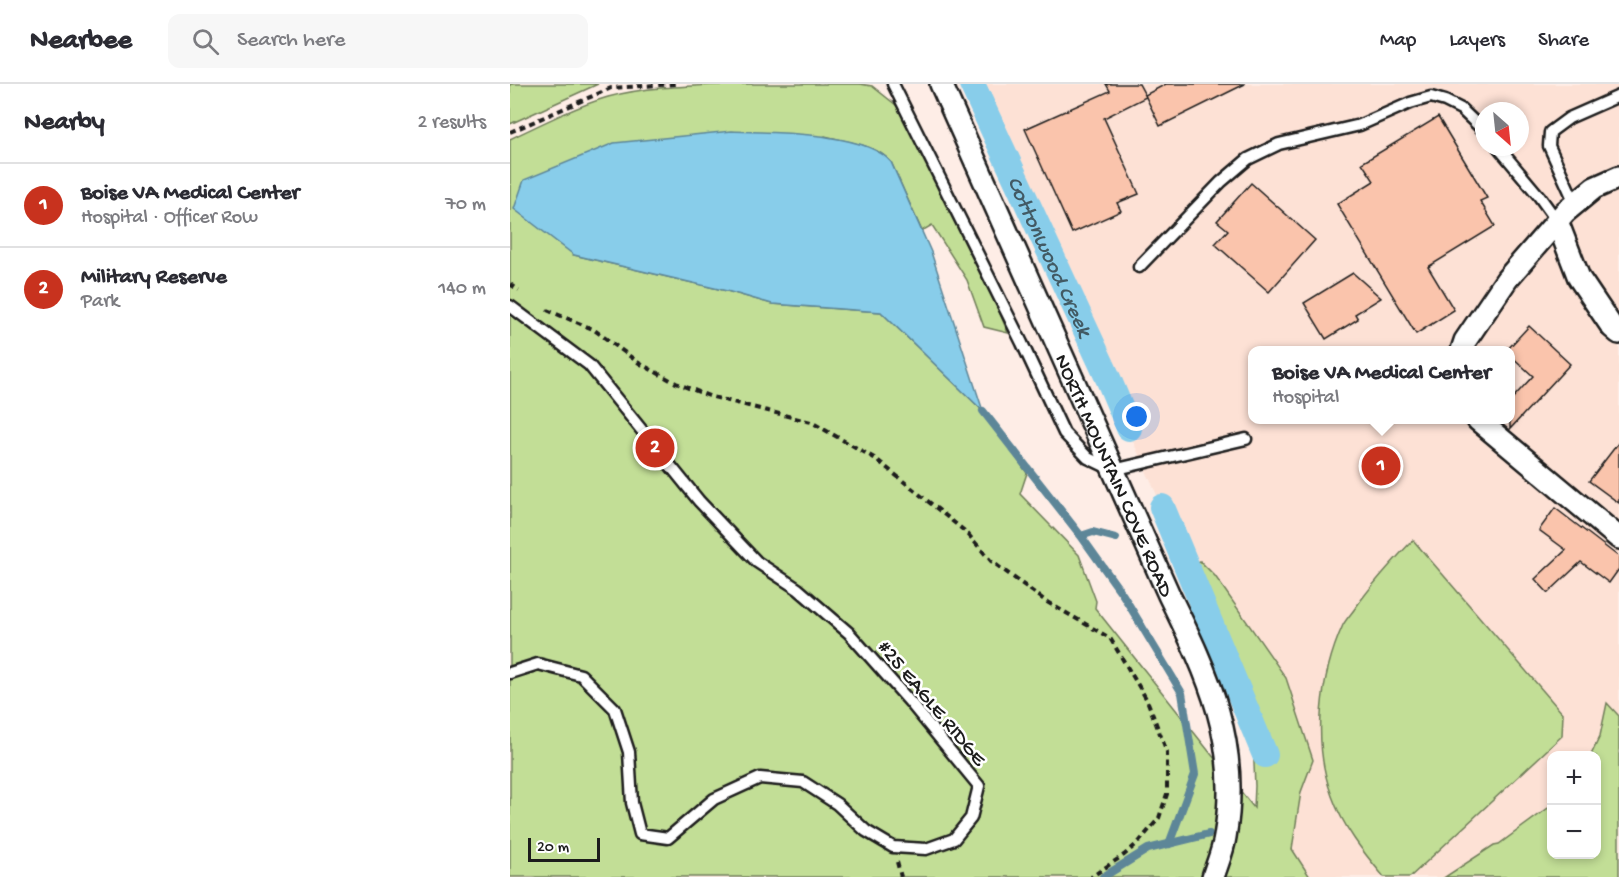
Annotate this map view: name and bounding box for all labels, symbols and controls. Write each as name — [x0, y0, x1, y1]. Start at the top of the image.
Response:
search box — [168, 14, 588, 68]
text: Nearbee — [30, 25, 132, 58]
icon: search — [189, 25, 222, 58]
text: Search here — [237, 28, 345, 54]
text: Map — [1380, 29, 1416, 54]
text: Layers — [1449, 29, 1505, 54]
text: Share — [1538, 29, 1589, 54]
north arrow — [1475, 102, 1529, 156]
text: Nearby — [24, 108, 105, 139]
text: 2 results — [417, 112, 486, 135]
water label: Cottonwood Creek — [1000, 173, 1097, 343]
text: Boise VA Medical Center — [81, 181, 299, 207]
text: 1 — [39, 194, 48, 217]
text: 70 m — [445, 194, 486, 217]
text: Hospital · Officer Row — [81, 207, 258, 230]
text: Military Reserve — [81, 265, 227, 291]
text: 2 — [39, 278, 48, 301]
text: 140 m — [438, 278, 486, 301]
text: Park — [81, 291, 119, 314]
popup — [1248, 346, 1515, 424]
street label: NORTH MOUNTAIN COVE ROAD — [1047, 351, 1177, 602]
text: Boise VA Medical Center — [1272, 361, 1491, 387]
text: Hospital — [1272, 387, 1339, 410]
your location — [1122, 402, 1151, 431]
pin: 2 — [636, 426, 674, 470]
pin: 1 — [1362, 444, 1400, 488]
street label: #25 EAGLE RIDGE — [870, 636, 991, 773]
map controls — [1547, 751, 1601, 859]
button: + — [1547, 751, 1601, 805]
button: − — [1547, 805, 1601, 859]
scale bar — [528, 835, 600, 862]
text: 20 m — [537, 839, 569, 858]

